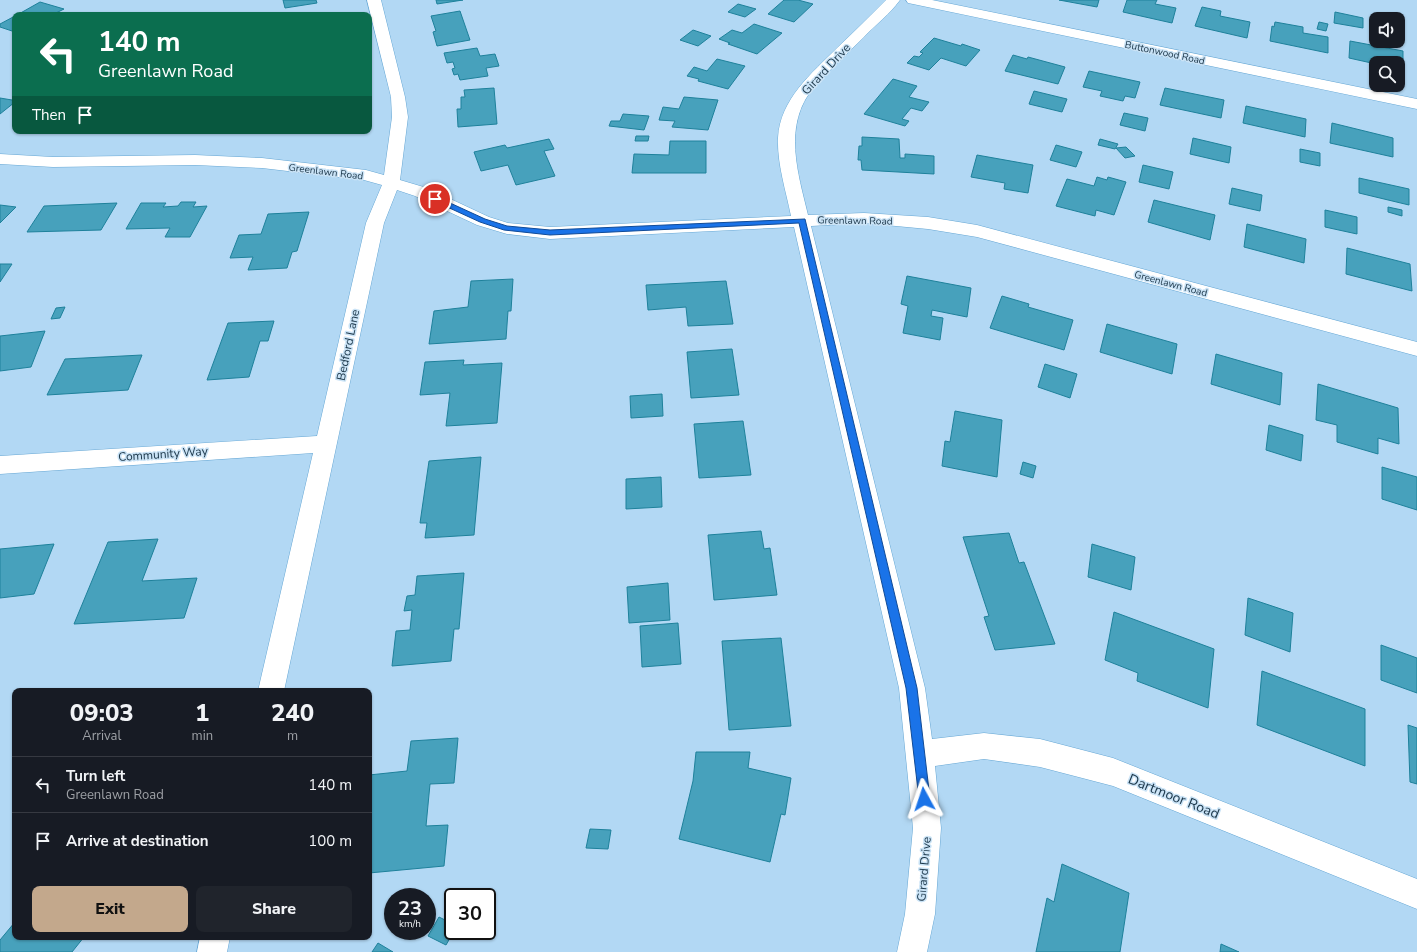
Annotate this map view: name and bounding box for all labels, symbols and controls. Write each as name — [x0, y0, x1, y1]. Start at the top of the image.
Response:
map controls — [1369, 12, 1405, 92]
button: sound — [1369, 12, 1405, 48]
text: 140 m — [98, 23, 181, 61]
icon: left — [32, 28, 84, 80]
street label: Buttonwood Road — [1123, 38, 1206, 68]
street label: Girard Drive — [798, 40, 854, 98]
button: search — [1369, 56, 1405, 92]
text: Greenlawn Road — [98, 59, 233, 83]
icon: arrive — [74, 104, 96, 126]
text: Then — [32, 105, 66, 125]
street label: Greenlawn Road — [288, 160, 364, 184]
pin — [418, 182, 452, 216]
icon: arrive — [424, 188, 446, 210]
street label: Greenlawn Road — [817, 213, 893, 229]
street label: Greenlawn Road — [1133, 267, 1209, 301]
street label: Bedford Lane — [333, 308, 363, 382]
street label: Community Way — [118, 443, 209, 465]
text: 09:03 — [70, 697, 134, 729]
text: 1 — [195, 697, 210, 729]
text: 240 — [271, 697, 314, 729]
text: Arrival — [82, 727, 121, 745]
text: min — [192, 727, 213, 745]
text: m — [287, 727, 298, 745]
text: Turn left — [66, 766, 125, 786]
street label: Dartmoor Road — [1125, 770, 1222, 823]
icon: left — [32, 774, 54, 796]
text: 140 m — [308, 775, 352, 795]
position arrow — [903, 778, 945, 820]
text: Greenlawn Road — [66, 786, 164, 804]
icon: arrive — [32, 830, 54, 852]
text: Arrive at destination — [66, 831, 209, 851]
text: 100 m — [308, 831, 352, 851]
street label: Girard Drive — [913, 836, 935, 902]
button: Exit — [32, 886, 188, 932]
button: Share — [196, 886, 352, 932]
speed limit sign: 30 — [444, 888, 496, 940]
text: 23 — [398, 895, 422, 922]
text: km/h — [399, 917, 421, 931]

